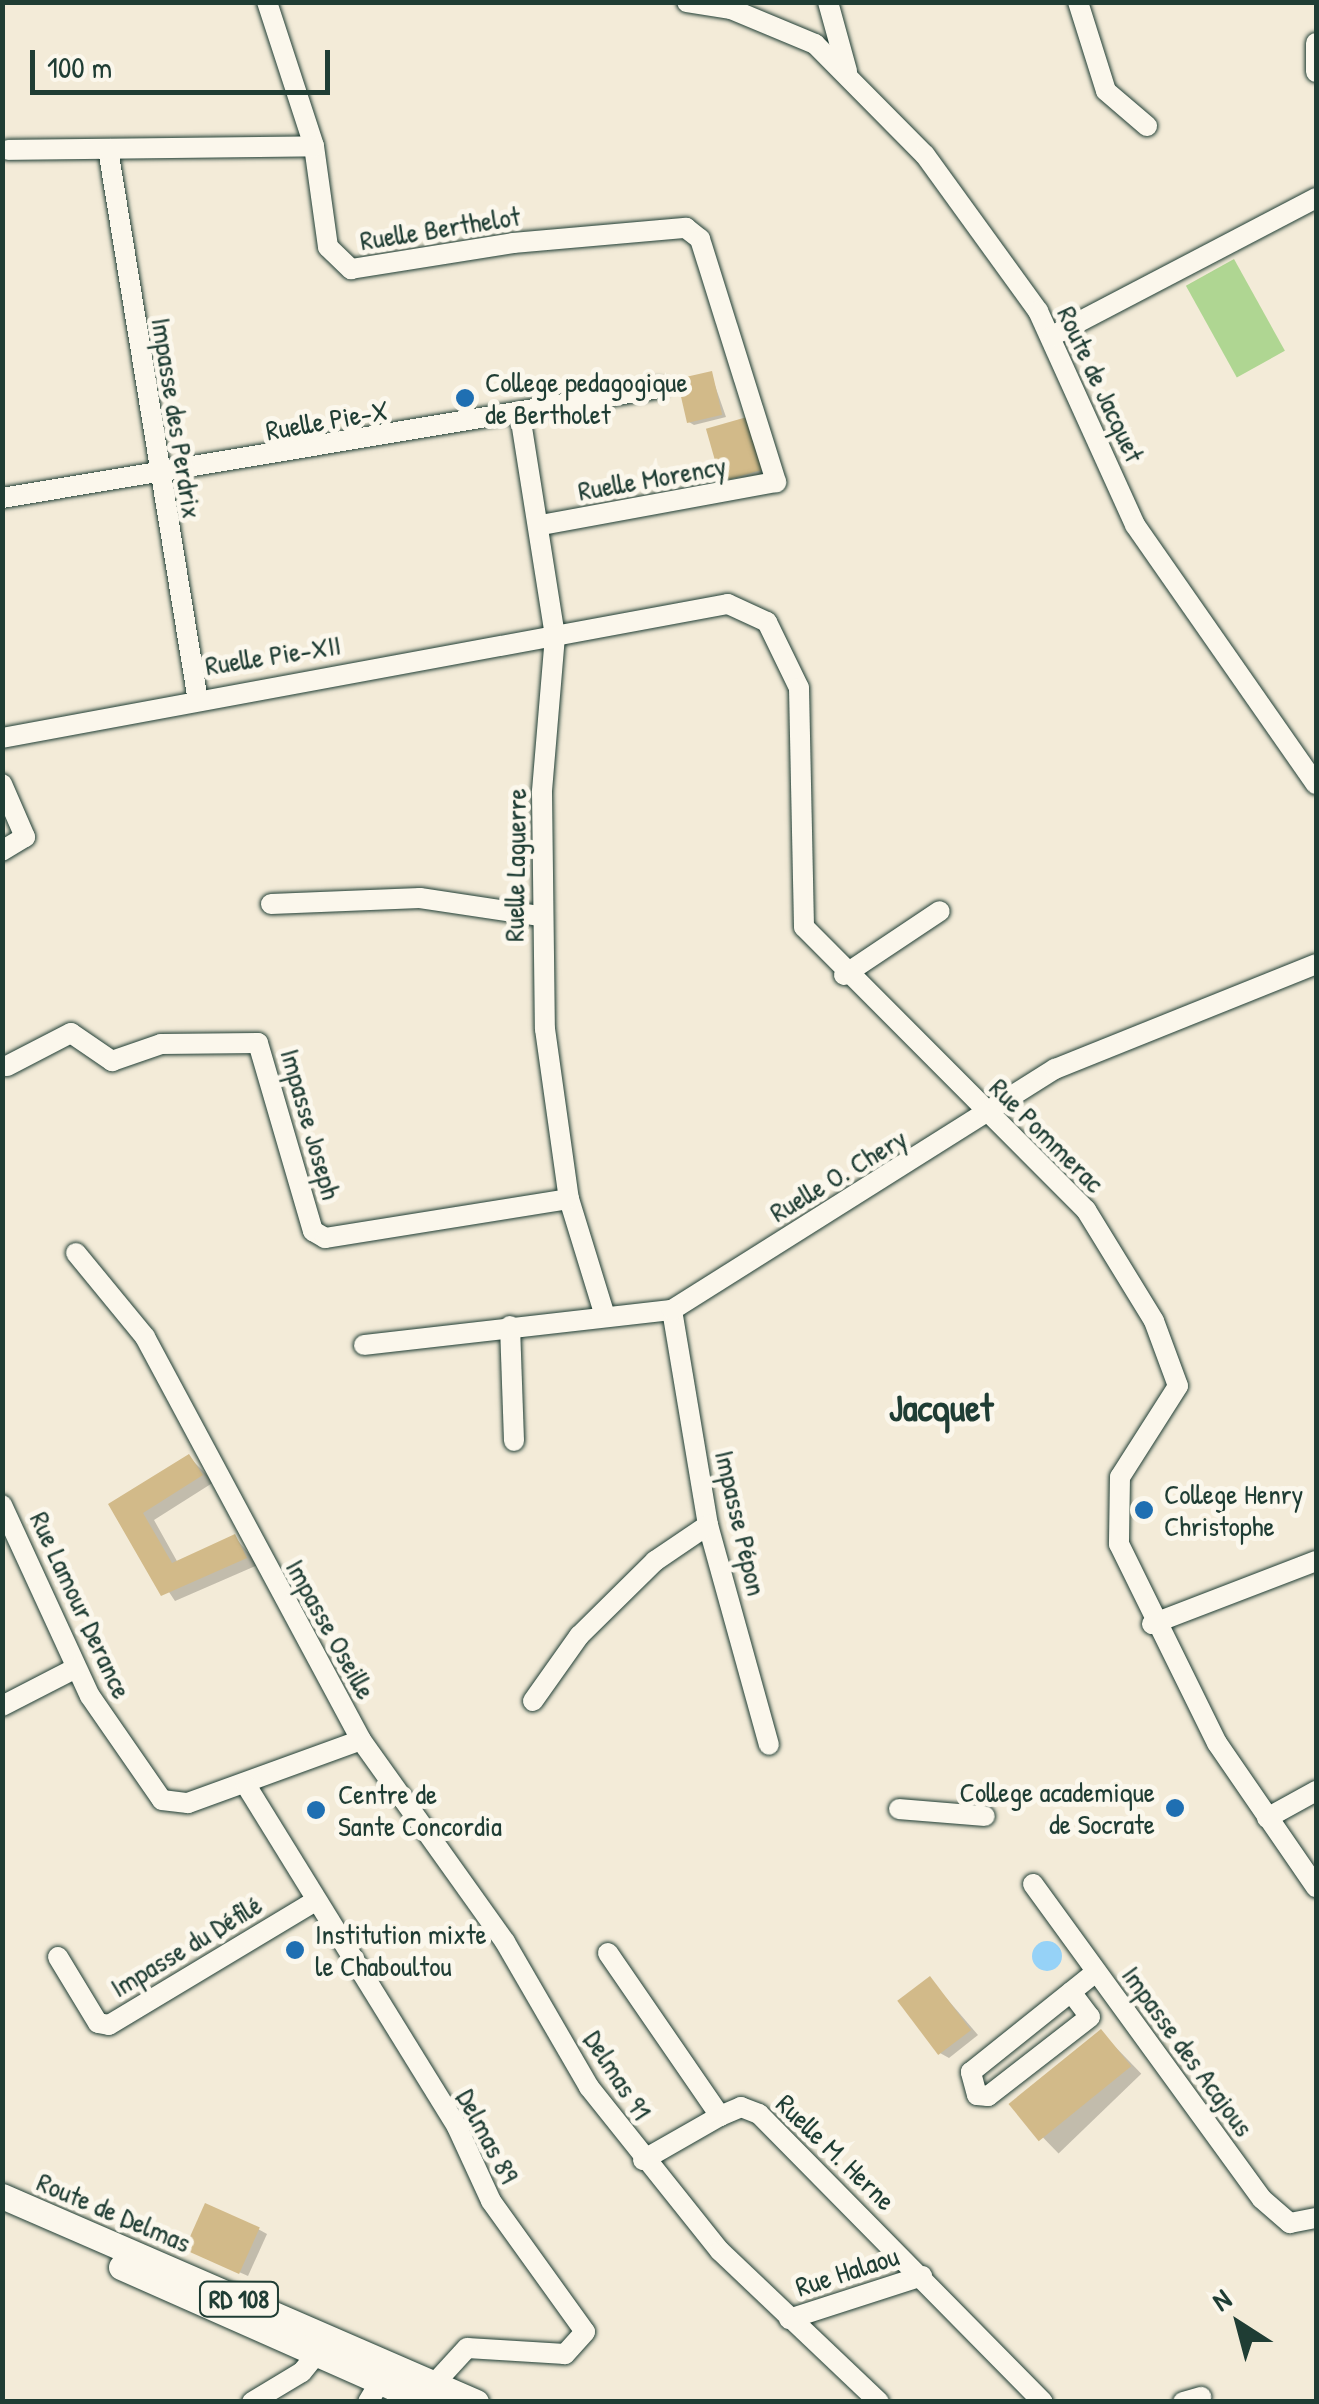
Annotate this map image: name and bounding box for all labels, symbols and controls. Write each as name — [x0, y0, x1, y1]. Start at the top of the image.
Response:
scale bar — [35, 30, 335, 92]
text: 100 m — [47, 47, 112, 87]
street label: Ruelle Berthelot — [358, 199, 522, 257]
street label: Route de Jacquet — [1050, 301, 1152, 467]
street label: Impasse des Perdrix — [145, 315, 209, 521]
place label: College pedagogique de Bertholet — [485, 365, 688, 431]
marker: College pedagogique de Bertholet — [454, 387, 476, 409]
street label: Ruelle Pie-X — [263, 393, 391, 447]
street label: Ruelle Morency — [575, 448, 729, 508]
street label: Ruelle Pie-XII — [203, 628, 343, 682]
street label: Ruelle Laguerre — [497, 788, 533, 942]
street label: Impasse Joseph — [273, 1045, 349, 1203]
street label: Rue Pommerac — [983, 1071, 1111, 1199]
street label: Ruelle O. Chery — [764, 1121, 912, 1229]
district label: Jacquet — [889, 1385, 993, 1431]
street label: Impasse Pépon — [708, 1447, 774, 1599]
place label: College Henry Christophe — [1164, 1477, 1303, 1543]
marker: College Henry Christophe — [1133, 1499, 1155, 1521]
street label: Rue Lamour Derance — [23, 1506, 139, 1704]
street label: Impasse Oseille — [279, 1553, 383, 1705]
place label: College academique de Socrate — [960, 1775, 1155, 1841]
place label: Centre de Sante Concordia — [338, 1777, 502, 1843]
marker: Centre de Sante Concordia — [303, 1797, 329, 1823]
marker: College academique de Socrate — [1164, 1797, 1186, 1819]
street label: Impasse du Défilé — [104, 1888, 268, 2004]
place label: Institution mixte le Chaboultou — [315, 1917, 487, 1983]
marker: Institution mixte le Chaboultou — [284, 1939, 306, 1961]
street label: Impasse des Acajous — [1115, 1959, 1261, 2143]
street label: Delmas 91 — [577, 2024, 659, 2126]
street label: Delmas 89 — [449, 2083, 527, 2189]
street label: Ruelle M. Herne — [769, 2087, 903, 2217]
street label: Route de Delmas — [32, 2165, 196, 2259]
street label: Rue Halaou — [791, 2239, 903, 2303]
north arrow — [1189, 2274, 1289, 2374]
road number: RD 108 — [196, 2279, 282, 2319]
text: N — [1204, 2280, 1239, 2319]

